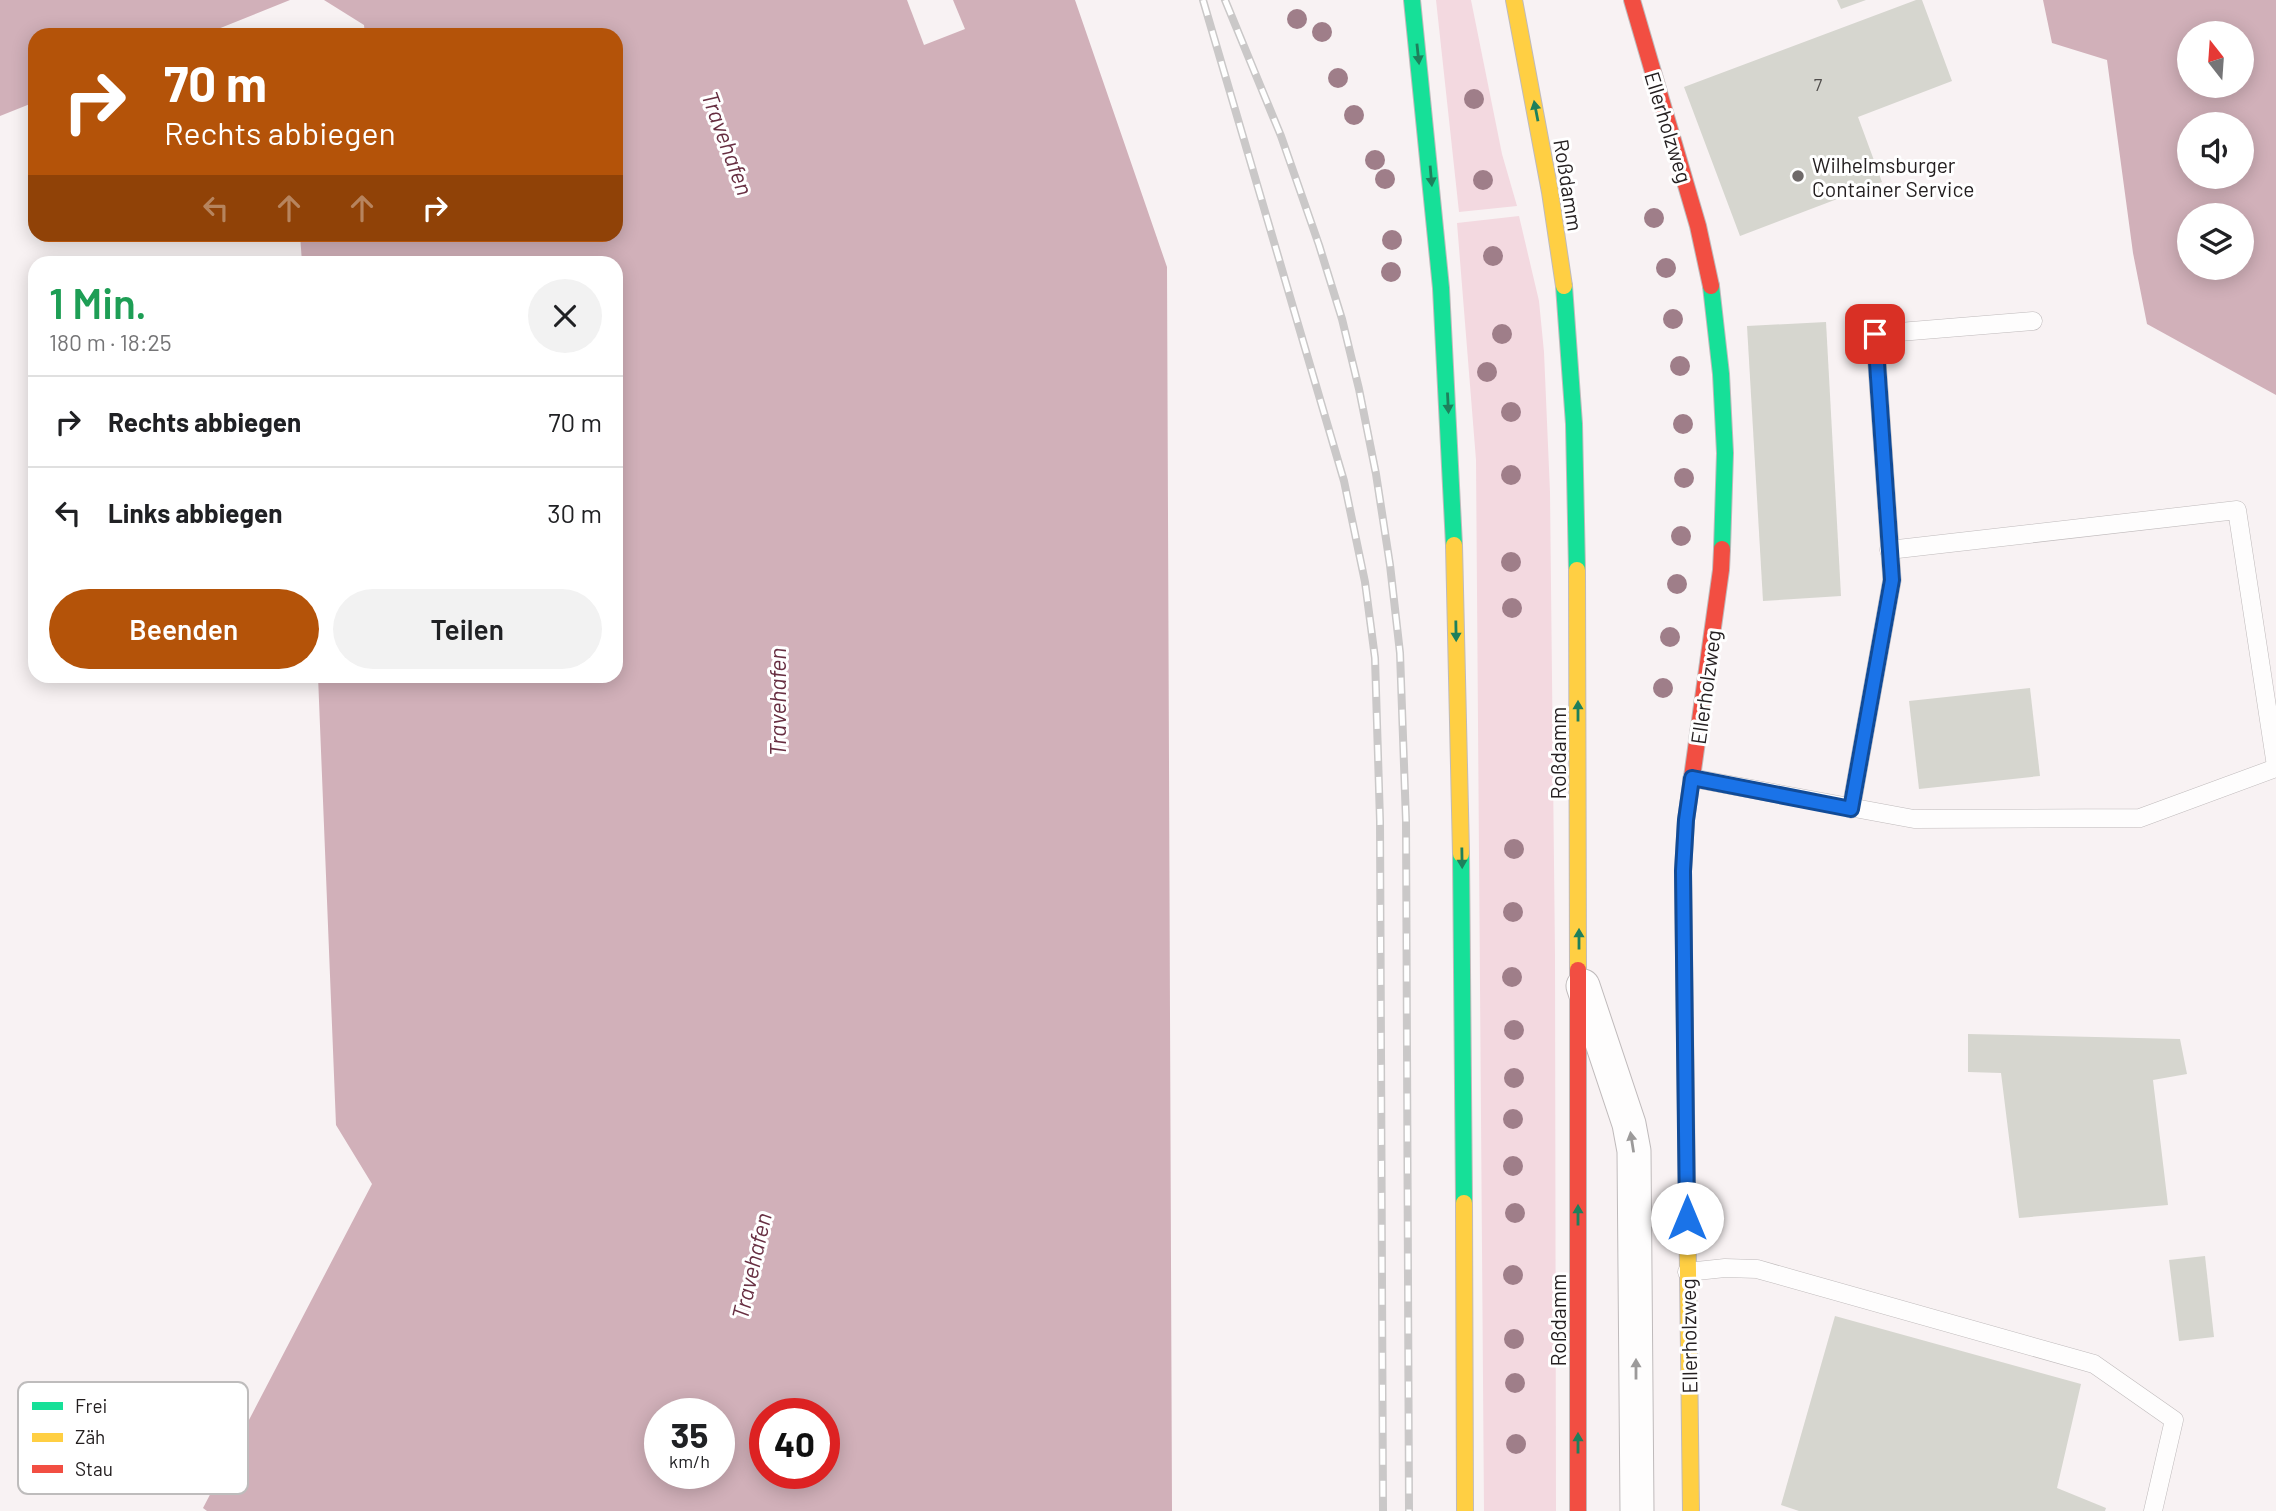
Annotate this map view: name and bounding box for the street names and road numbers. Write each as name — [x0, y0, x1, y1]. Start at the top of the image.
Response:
street label: Ellerholzweg — [1640, 68, 1698, 186]
street label: Roßdamm — [1549, 137, 1589, 233]
street label: Ellerholzweg — [1685, 628, 1725, 746]
street label: Roßdamm — [1545, 707, 1570, 799]
street label: Roßdamm — [1545, 1274, 1570, 1366]
street label: Ellerholzweg — [1674, 1278, 1702, 1394]

